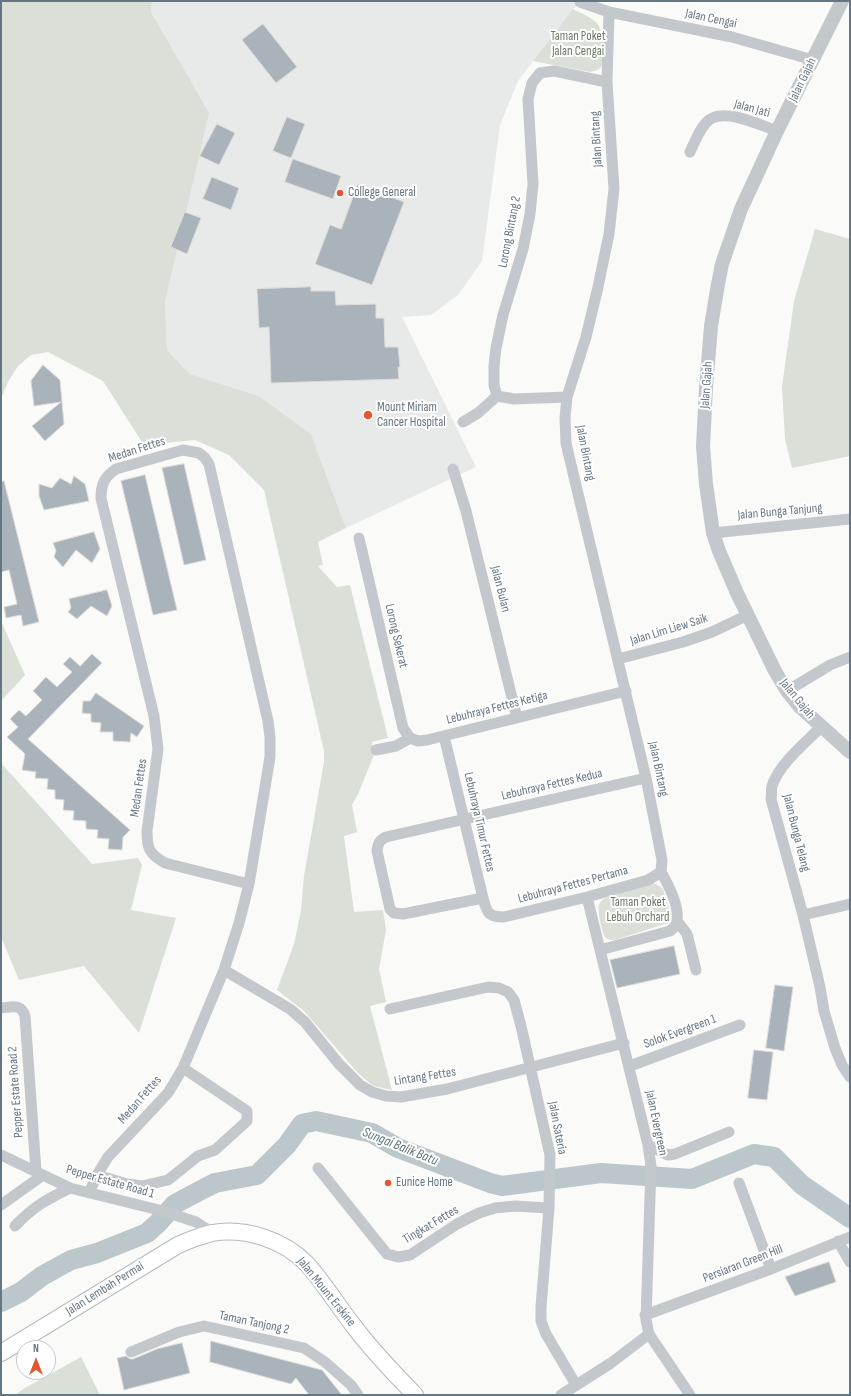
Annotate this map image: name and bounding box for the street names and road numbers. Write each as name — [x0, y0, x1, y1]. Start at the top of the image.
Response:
street label: Jalan Cengai — [684, 6, 738, 32]
street label: Jalan Gajah — [786, 55, 820, 105]
street label: Jalan Jati — [732, 97, 772, 121]
street label: Jalan Bintang — [588, 111, 606, 167]
street label: Lorong Bintang 2 — [495, 195, 525, 269]
street label: Jalan Gajah — [698, 361, 716, 409]
street label: Jalan Bintang — [572, 424, 598, 482]
street label: Medan Fettes — [107, 434, 167, 466]
street label: Jalan Bunga Tanjung — [737, 501, 823, 523]
street label: Jalan Bulan — [487, 564, 513, 614]
street label: Lorong Sekerat — [381, 603, 411, 669]
street label: Jalan Lim Liew Saik — [628, 611, 710, 649]
street label: Jalan Gajah — [776, 676, 818, 722]
street label: Lebuhraya Fettes Ketiga — [445, 688, 549, 728]
street label: Jalan Bintang — [645, 740, 671, 798]
street label: Medan Fettes — [127, 758, 151, 818]
street label: Lebuhraya Fettes Kedua — [500, 766, 604, 804]
street label: Lebuhraya Timur Fettes — [460, 771, 498, 873]
street label: Jalan Bunga Telang — [779, 793, 813, 873]
street label: Lebuhraya Fettes Pertama — [516, 863, 630, 907]
street label: Solok Evergreen 1 — [642, 1012, 718, 1052]
street label: Pepper Estate Road 2 — [5, 1046, 27, 1138]
street label: Lintang Fettes — [393, 1064, 457, 1090]
street label: Medan Fettes — [115, 1073, 165, 1127]
street label: Jalan Evergreen — [641, 1089, 671, 1157]
street label: Jalan Sateria — [544, 1100, 570, 1156]
street label: Pepper Estate Road 1 — [64, 1162, 156, 1202]
street label: Tingkat Fettes — [400, 1202, 462, 1248]
street label: Persiaran Green Hill — [701, 1242, 785, 1286]
street label: Jalan Mount Erskine — [293, 1254, 359, 1330]
street label: Jalan Lembah Permai — [63, 1259, 147, 1319]
street label: Taman Tanjong 2 — [218, 1308, 290, 1338]

